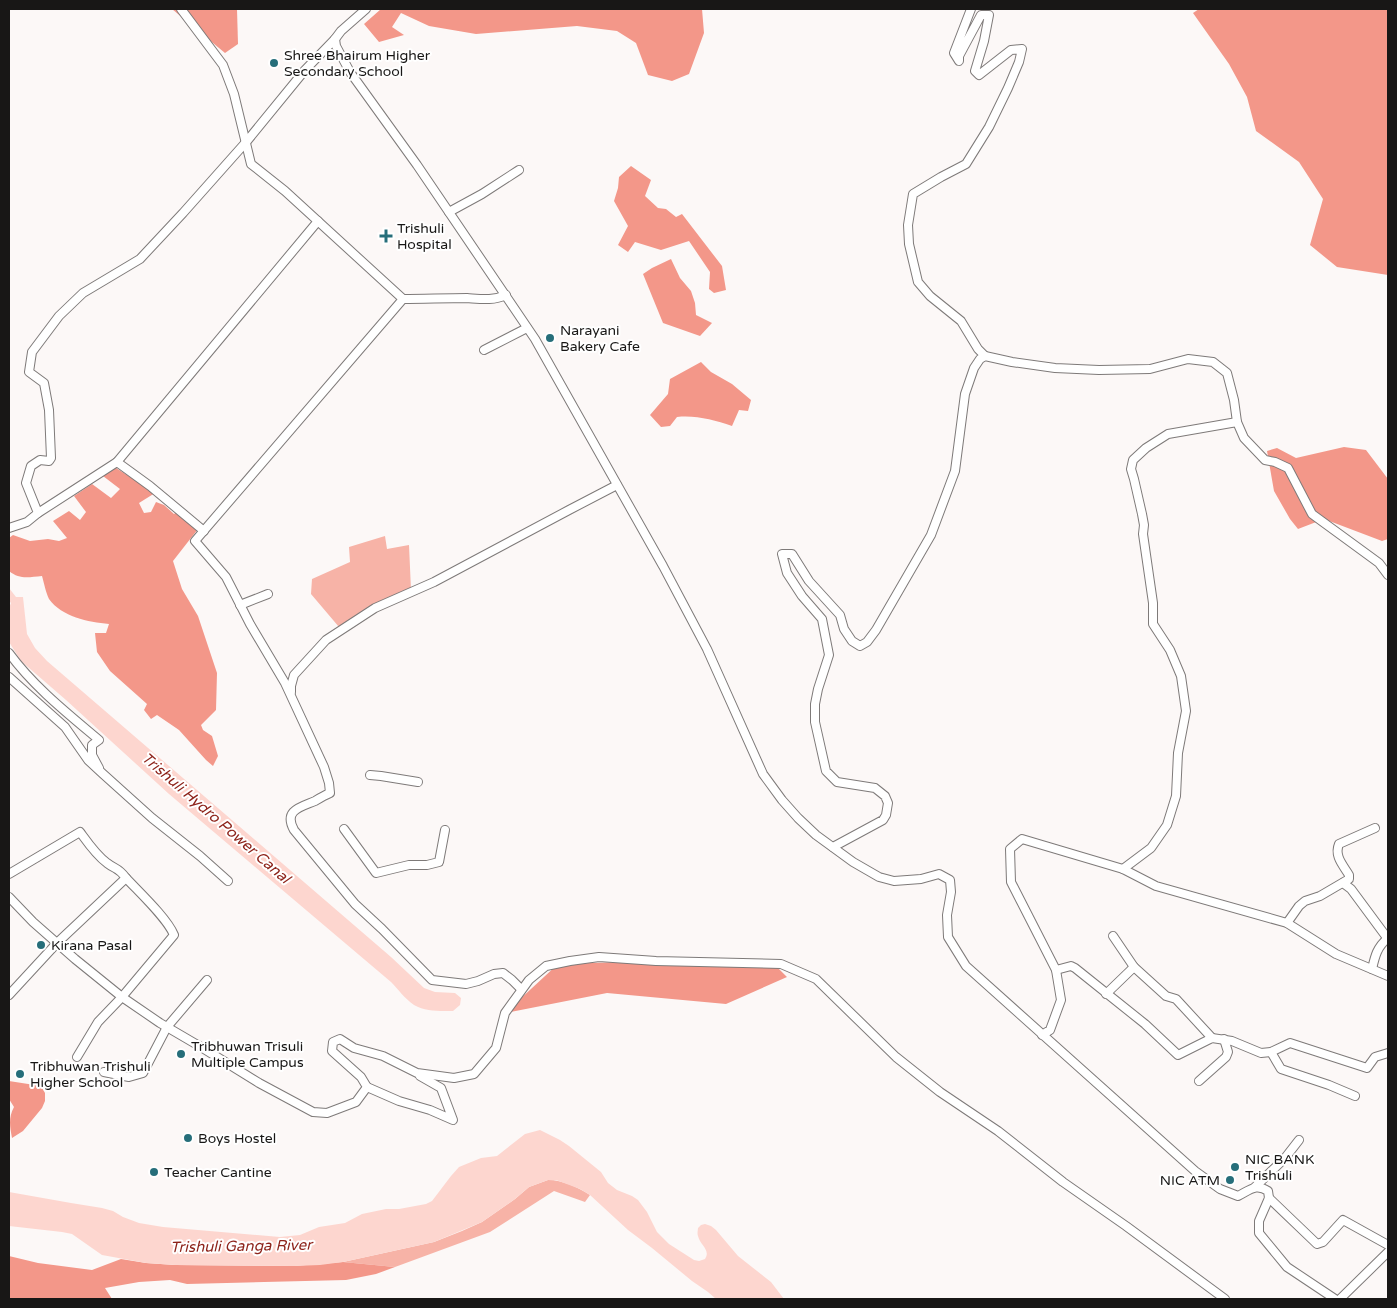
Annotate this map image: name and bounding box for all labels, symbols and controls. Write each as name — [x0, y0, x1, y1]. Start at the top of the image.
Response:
place label: Shree Bhairum Higher Secondary School — [284, 47, 431, 80]
marker: Shree Bhairum Higher Secondary School — [268, 57, 280, 69]
place label: Trishuli Hospital — [397, 220, 452, 253]
marker: Trishuli Hospital — [379, 229, 393, 243]
place label: Narayani Bakery Cafe — [560, 322, 640, 355]
marker: Narayani Bakery Cafe — [544, 332, 556, 344]
water label: Trishuli Hydro Power Canal — [138, 749, 296, 889]
place label: Kirana Pasal — [51, 937, 132, 954]
marker: Kirana Pasal — [35, 939, 47, 951]
place label: Tribhuwan Trisuli Multiple Campus — [191, 1038, 304, 1071]
marker: Tribhuwan Trisuli Multiple Campus — [175, 1048, 187, 1060]
place label: Tribhuwan Trishuli Higher School — [30, 1058, 151, 1091]
marker: Tribhuwan Trishuli Higher School — [14, 1068, 26, 1080]
place label: Boys Hostel — [198, 1130, 276, 1147]
marker: Boys Hostel — [182, 1132, 194, 1144]
place label: NIC BANK Trishuli — [1245, 1151, 1314, 1184]
marker: NIC BANK Trishuli — [1229, 1161, 1241, 1173]
place label: Teacher Cantine — [164, 1164, 272, 1181]
marker: Teacher Cantine — [148, 1166, 160, 1178]
place label: NIC ATM — [1160, 1172, 1220, 1189]
marker: NIC ATM — [1224, 1174, 1236, 1186]
water label: Trishuli Ganga River — [170, 1236, 314, 1256]

